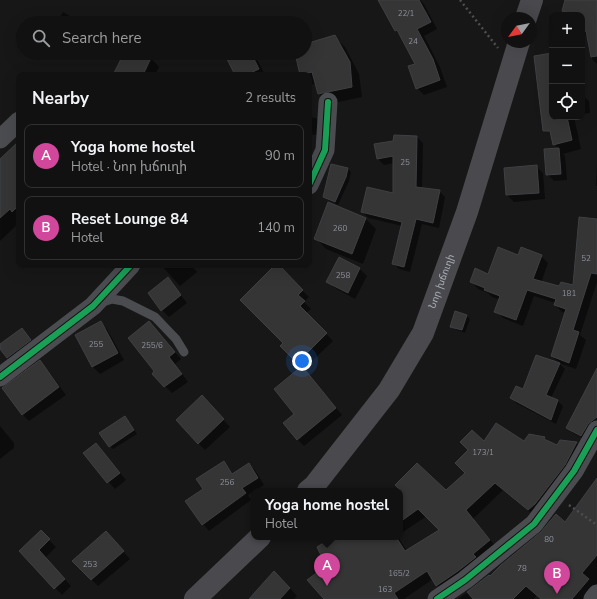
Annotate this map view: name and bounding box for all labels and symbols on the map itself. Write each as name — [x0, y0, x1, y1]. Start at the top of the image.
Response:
house number: 22/1 — [398, 8, 415, 19]
north arrow — [501, 12, 537, 48]
house number: 24 — [408, 36, 418, 47]
house number: 25 — [400, 157, 410, 168]
house number: 260 — [333, 223, 347, 234]
street label: Նոր խճուղի — [425, 252, 458, 311]
house number: 52 — [581, 253, 591, 264]
house number: 258 — [336, 270, 350, 281]
house number: 181 — [562, 288, 576, 299]
house number: 255 — [89, 339, 103, 350]
house number: 255/6 — [141, 340, 163, 351]
your location — [292, 351, 312, 371]
house number: 173/1 — [472, 447, 494, 458]
house number: 256 — [220, 477, 234, 488]
house number: 80 — [544, 534, 554, 545]
pin: A — [314, 553, 340, 586]
house number: 253 — [83, 559, 97, 570]
pin: B — [544, 561, 570, 594]
house number: 78 — [517, 563, 527, 574]
house number: 165/2 — [388, 568, 410, 579]
house number: 163 — [378, 584, 392, 595]

